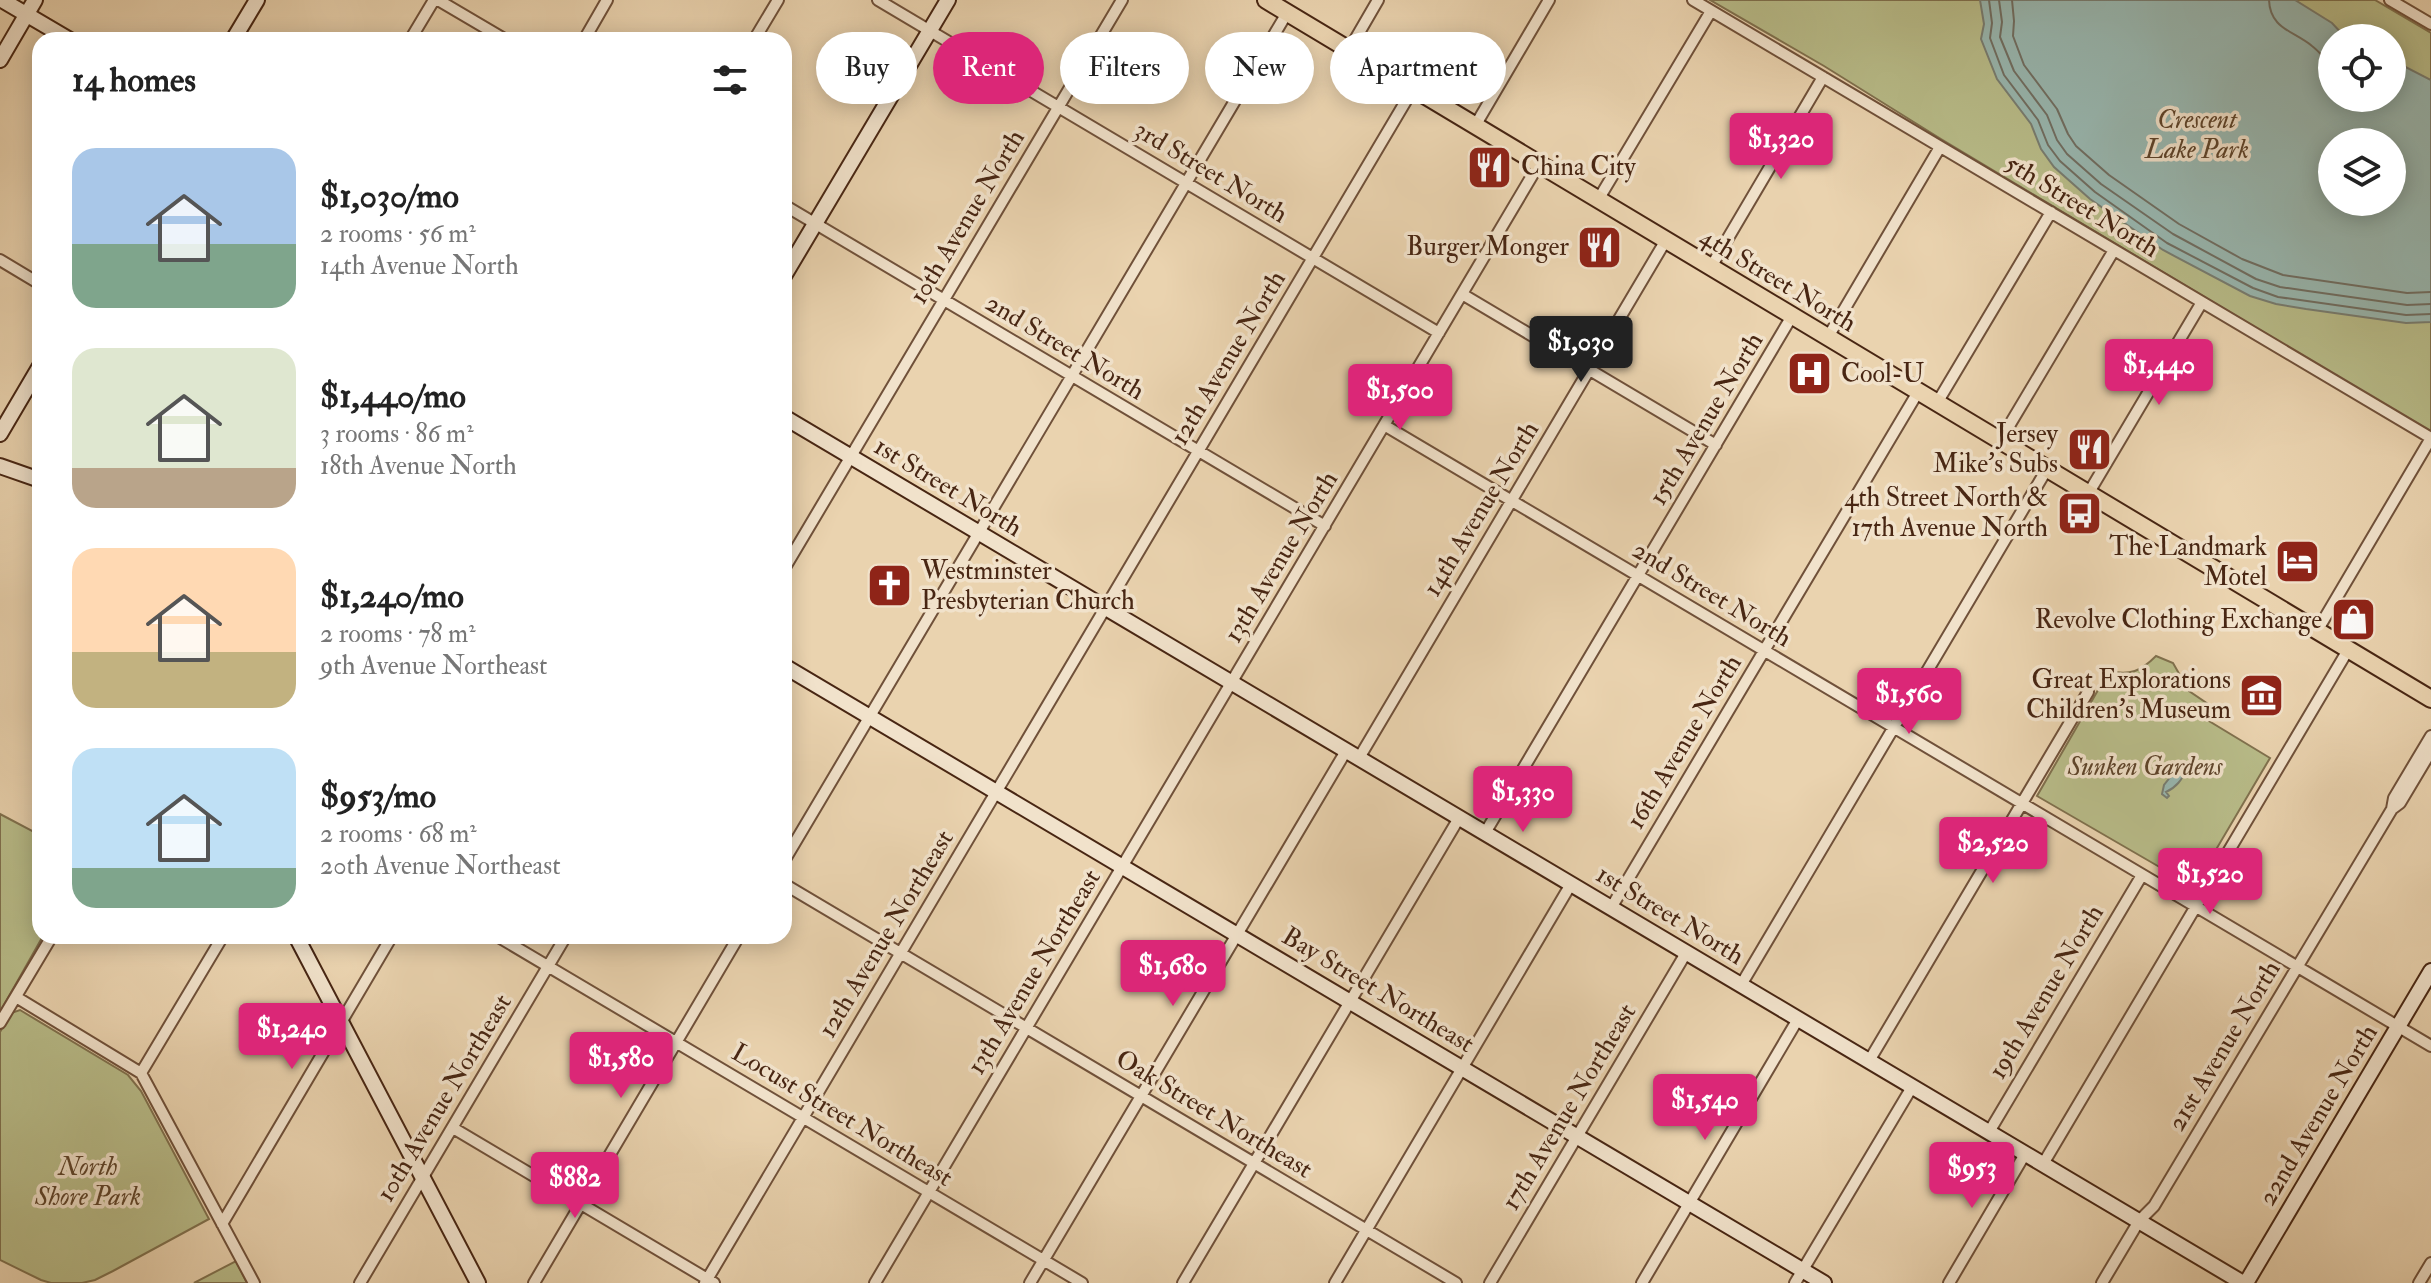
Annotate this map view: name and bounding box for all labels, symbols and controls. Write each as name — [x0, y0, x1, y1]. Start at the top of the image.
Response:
map controls — [2318, 24, 2406, 216]
button: locate — [2318, 24, 2406, 112]
chip: Buy — [816, 32, 917, 104]
chip: Rent — [933, 32, 1044, 104]
chip: Filters — [1060, 32, 1189, 104]
chip: New — [1205, 32, 1314, 104]
chip: Apartment — [1330, 32, 1506, 104]
icon: filters — [708, 58, 752, 102]
text: 14 homes — [72, 59, 196, 102]
park label: Crescent Lake Park — [2144, 104, 2249, 166]
pin: $1,320 — [1716, 113, 1846, 181]
street label: 3rd Street North — [1129, 114, 1294, 230]
text: $1,320 — [1748, 123, 1814, 155]
street label: 10th Avenue North — [902, 124, 1032, 310]
button: layers — [2318, 128, 2406, 216]
restaurant icon: China City — [1466, 143, 1514, 191]
street label: 5th Street North — [1999, 147, 2165, 265]
place label: China City — [1521, 151, 1636, 183]
text: $1,030/mo — [320, 175, 459, 218]
icon: home — [136, 180, 232, 276]
text: 2 rooms · 56 m² — [320, 218, 476, 250]
street label: 4th Street North — [1694, 221, 1862, 339]
restaurant icon: Burger Monger — [1576, 223, 1624, 271]
place label: Burger Monger — [1406, 231, 1569, 263]
text: 14th Avenue North — [320, 250, 519, 282]
street label: 12th Avenue North — [1163, 265, 1293, 451]
street label: 2nd Street North — [980, 287, 1151, 407]
pin: $1,030 — [1516, 316, 1646, 384]
text: $1,030 — [1548, 326, 1614, 358]
street label: 15th Avenue North — [1642, 327, 1770, 511]
pin: $1,440 — [2094, 339, 2224, 407]
text: $1,440 — [2123, 349, 2195, 381]
hospital icon: Cool-U — [1786, 350, 1834, 398]
place label: Cool-U — [1841, 358, 1925, 390]
pin: $1,500 — [1335, 364, 1465, 432]
text: $1,500 — [1366, 374, 1434, 406]
text: $1,440/mo — [320, 375, 466, 418]
icon: home — [136, 380, 232, 476]
street label: 14th Avenue North — [1416, 415, 1546, 602]
text: 3 rooms · 86 m² — [320, 418, 474, 450]
place label: Jersey Mike's Subs — [1933, 418, 2059, 480]
restaurant icon: Jersey Mike's Subs — [2065, 425, 2113, 473]
street label: 1st Street North — [868, 430, 1028, 544]
text: 18th Avenue North — [320, 450, 517, 482]
street label: 13th Avenue North — [1217, 465, 1345, 649]
place label: 4th Street North & 17th Avenue North — [1844, 482, 2048, 544]
bus stop icon: 4th Street North & 17th Avenue North — [2055, 489, 2103, 537]
place label: The Landmark Motel — [2109, 531, 2268, 593]
street label: 2nd Street North — [1627, 534, 1798, 654]
hotel icon: The Landmark Motel — [2274, 538, 2322, 586]
place label: Westminster Presbyterian Church — [920, 555, 1135, 617]
church icon: Westminster Presbyterian Church — [866, 562, 914, 610]
text: $1,240/mo — [320, 575, 464, 618]
icon: home — [136, 580, 232, 676]
shop icon: Revolve Clothing Exchange — [2329, 596, 2377, 644]
place label: Revolve Clothing Exchange — [2035, 604, 2322, 636]
text: 2 rooms · 78 m² — [320, 618, 476, 650]
street label: 16th Avenue North — [1619, 649, 1749, 835]
text: 9th Avenue Northeast — [320, 650, 547, 682]
place label: Great Explorations Children's Museum — [2026, 664, 2231, 726]
pin: $1,560 — [1844, 668, 1974, 736]
museum icon: Great Explorations Children's Museum — [2238, 671, 2286, 719]
text: $1,560 — [1875, 678, 1943, 710]
park label: Sunken Gardens — [2067, 751, 2223, 783]
pin: $1,330 — [1458, 766, 1588, 834]
text: $953/mo — [320, 775, 436, 818]
text: $1,330 — [1491, 776, 1555, 808]
icon: home — [136, 780, 232, 876]
pin: $2,520 — [1928, 817, 2058, 885]
text: 2 rooms · 68 m² — [320, 818, 477, 850]
street label: 12th Avenue Northeast — [811, 824, 961, 1044]
text: $2,520 — [1957, 827, 2029, 859]
pin: $1,520 — [2145, 848, 2275, 916]
text: 20th Avenue Northeast — [320, 850, 561, 882]
street label: 1st Street North — [1590, 858, 1750, 972]
text: $1,520 — [2176, 858, 2244, 890]
street label: 13th Avenue Northeast — [960, 864, 1108, 1080]
street label: 19th Avenue North — [1981, 899, 2111, 1085]
street label: Bay Street Northeast — [1276, 920, 1480, 1060]
pin: $1,680 — [1108, 940, 1238, 1008]
text: $1,680 — [1139, 950, 1207, 982]
street label: 21st Avenue North — [2161, 955, 2288, 1137]
street label: 10th Avenue Northeast — [369, 988, 519, 1208]
street label: 17th Avenue Northeast — [1495, 998, 1643, 1216]
pin: $1,240 — [227, 1003, 357, 1071]
text: $1,240 — [257, 1013, 327, 1045]
street label: 22nd Avenue North — [2251, 1018, 2385, 1211]
pin: $1,580 — [556, 1032, 686, 1100]
street label: Locust Street Northeast — [726, 1036, 958, 1194]
text: $1,580 — [588, 1042, 654, 1074]
street label: Oak Street Northeast — [1110, 1043, 1318, 1185]
pin: $1,540 — [1640, 1074, 1770, 1142]
text: $1,540 — [1671, 1084, 1739, 1116]
pin: $953 — [1925, 1142, 2019, 1210]
park label: North Shore Park — [34, 1151, 141, 1213]
pin: $882 — [528, 1152, 622, 1220]
text: $953 — [1947, 1152, 1997, 1184]
text: $882 — [549, 1162, 601, 1194]

